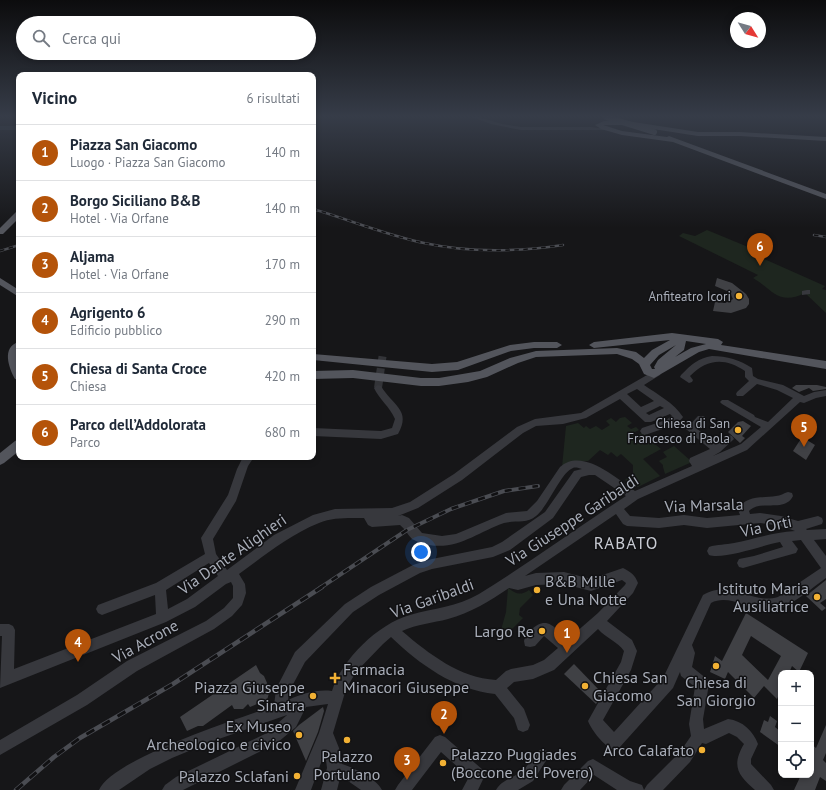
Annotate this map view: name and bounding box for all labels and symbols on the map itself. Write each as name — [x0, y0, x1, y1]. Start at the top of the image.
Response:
north arrow — [730, 12, 766, 48]
pin: 6 — [747, 233, 773, 266]
place label: Anfiteatro Icori — [648, 288, 731, 305]
marker: Anfiteatro Icori — [734, 291, 744, 301]
pin: 5 — [791, 414, 817, 447]
place label: Chiesa di San Francesco di Paola — [627, 415, 730, 447]
marker: Chiesa di San Francesco di Paola — [733, 425, 743, 435]
street label: Via Giuseppe Garibaldi — [501, 470, 642, 571]
street label: Via Marsala — [663, 494, 744, 516]
street label: Via Dante Alighieri — [173, 509, 290, 599]
street label: Via Orti — [737, 511, 794, 541]
district label: RABATO — [594, 532, 658, 554]
your location — [411, 542, 431, 562]
place label: B&B Mille e Una Notte — [545, 571, 627, 609]
street label: Via Garibaldi — [387, 574, 476, 623]
place label: Istituto Maria Ausiliatrice — [717, 578, 809, 616]
marker: B&B Mille e Una Notte — [532, 585, 542, 595]
marker: Istituto Maria Ausiliatrice — [812, 592, 822, 602]
street label: Via Acrone — [108, 615, 181, 668]
pin: 1 — [554, 620, 580, 653]
place label: Largo Re — [474, 621, 534, 641]
marker: Largo Re — [537, 626, 547, 636]
pin: 4 — [65, 629, 91, 662]
place label: Farmacia Minacori Giuseppe — [343, 659, 469, 697]
marker: Chiesa di San Giorgio — [711, 661, 721, 671]
place label: Chiesa San Giacomo — [593, 667, 667, 705]
place label: Chiesa di San Giorgio — [676, 672, 756, 710]
marker: Farmacia Minacori Giuseppe — [330, 673, 340, 683]
place label: Piazza Giuseppe Sinatra — [194, 677, 305, 715]
marker: Chiesa San Giacomo — [580, 681, 590, 691]
marker: Piazza Giuseppe Sinatra — [308, 691, 318, 701]
pin: 2 — [431, 701, 457, 734]
place label: Ex Museo Archeologico e civico — [147, 716, 291, 754]
marker: Ex Museo Archeologico e civico — [294, 730, 304, 740]
marker: Palazzo Portulano — [342, 735, 352, 745]
place label: Arco Calafato — [603, 740, 694, 760]
place label: Palazzo Puggiades (Boccone del Povero) — [451, 744, 593, 782]
marker: Arco Calafato — [697, 745, 707, 755]
place label: Palazzo Portulano — [314, 746, 380, 784]
pin: 3 — [394, 747, 420, 780]
marker: Palazzo Puggiades (Boccone del Povero) — [438, 758, 448, 768]
place label: Palazzo Sclafani — [179, 766, 289, 786]
marker: Palazzo Sclafani — [292, 771, 302, 781]

